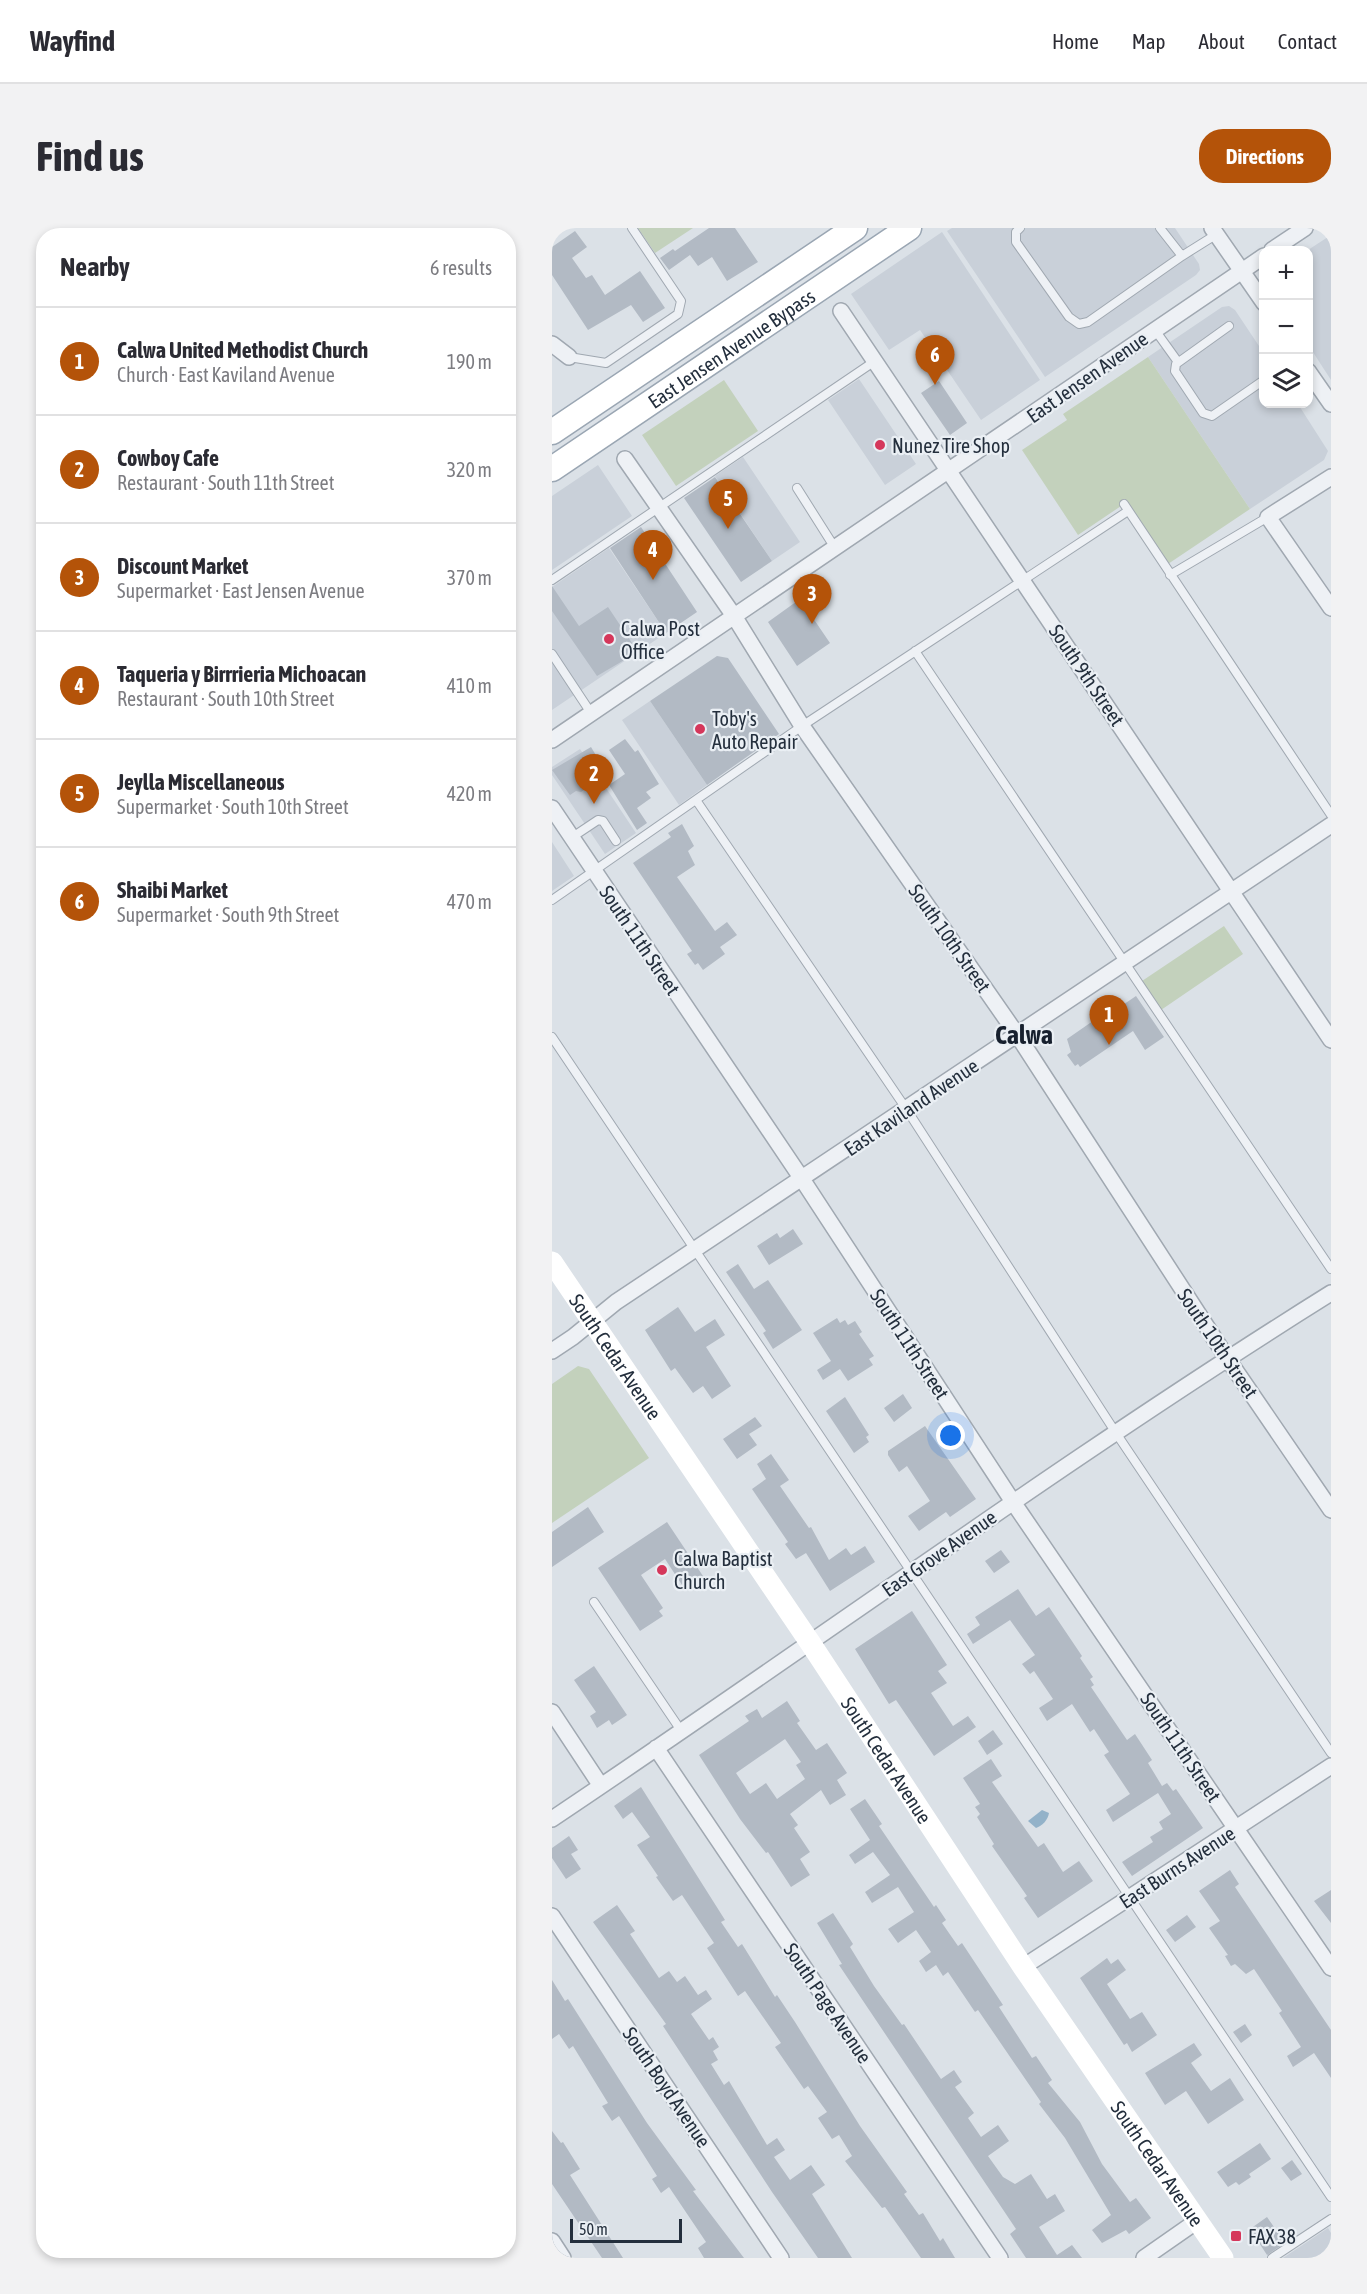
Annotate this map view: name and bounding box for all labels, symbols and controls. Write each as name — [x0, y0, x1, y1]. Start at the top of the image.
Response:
text: Wayfind — [30, 25, 115, 57]
text: Home — [1052, 29, 1099, 53]
text: Map — [1132, 29, 1166, 53]
text: About — [1199, 29, 1245, 53]
text: Contact — [1278, 29, 1337, 53]
button: Directions — [1199, 129, 1331, 183]
text: Find us — [36, 132, 144, 180]
map controls — [1259, 246, 1313, 408]
button: + — [1259, 246, 1313, 300]
text: Nearby — [60, 252, 130, 282]
text: 6 results — [430, 256, 492, 279]
street label: East Jensen Avenue Bypass — [643, 284, 819, 413]
button: − — [1259, 300, 1313, 354]
street label: East Jensen Avenue — [1022, 327, 1152, 427]
pin: 6 — [916, 336, 955, 385]
text: Calwa United Methodist Church — [117, 337, 368, 363]
text: 1 — [75, 350, 84, 373]
text: 190 m — [447, 350, 492, 373]
button: layers — [1259, 354, 1313, 408]
text: Church · East Kaviland Avenue — [117, 363, 335, 386]
place label: Nunez Tire Shop — [892, 434, 1010, 457]
marker: Nunez Tire Shop — [873, 438, 887, 452]
text: Cowboy Cafe — [117, 445, 219, 471]
text: 2 — [75, 458, 84, 481]
text: 320 m — [447, 458, 492, 481]
text: Restaurant · South 11th Street — [117, 471, 334, 494]
pin: 5 — [708, 480, 747, 529]
pin: 4 — [634, 530, 672, 580]
text: Discount Market — [117, 553, 248, 579]
text: 3 — [75, 566, 84, 589]
text: 370 m — [447, 566, 492, 589]
pin: 3 — [792, 574, 832, 624]
text: Supermarket · East Jensen Avenue — [117, 579, 365, 602]
place label: Calwa Post Office — [621, 617, 700, 663]
street label: South 9th Street — [1045, 620, 1129, 730]
marker: Calwa Post Office — [602, 632, 616, 646]
text: Taqueria y Birrrieria Michoacan — [117, 661, 366, 687]
text: 4 — [75, 674, 84, 697]
text: 410 m — [447, 674, 492, 697]
text: Restaurant · South 10th Street — [117, 687, 334, 710]
place label: Toby's Auto Repair — [712, 707, 799, 753]
marker: Toby's Auto Repair — [693, 722, 707, 736]
pin: 2 — [574, 754, 614, 804]
text: Jeylla Miscellaneous — [117, 769, 285, 795]
text: 5 — [75, 782, 84, 805]
text: 420 m — [447, 782, 492, 805]
text: Supermarket · South 10th Street — [117, 795, 349, 818]
text: Shaibi Market — [117, 877, 228, 903]
street label: South 10th Street — [904, 880, 996, 997]
street label: South 11th Street — [595, 881, 685, 999]
text: 6 — [75, 890, 84, 913]
text: 470 m — [447, 890, 492, 913]
text: Supermarket · South 9th Street — [117, 903, 339, 926]
pin: 1 — [1090, 996, 1128, 1045]
district label: Calwa — [995, 1020, 1053, 1050]
street label: East Kaviland Avenue — [840, 1054, 982, 1160]
street label: South 10th Street — [1173, 1284, 1263, 1402]
street label: South 11th Street — [866, 1285, 954, 1404]
street label: South Cedar Avenue — [565, 1289, 667, 1423]
your location — [936, 1421, 965, 1450]
street label: East Grove Avenue — [877, 1505, 1001, 1601]
place label: Calwa Baptist Church — [674, 1547, 773, 1593]
marker: Calwa Baptist Church — [655, 1563, 669, 1577]
street label: South 11th Street — [1136, 1688, 1226, 1806]
street label: South Cedar Avenue — [837, 1692, 937, 1827]
street label: East Burns Avenue — [1115, 1821, 1239, 1913]
street label: South Page Avenue — [779, 1939, 877, 2067]
street label: South Boyd Avenue — [618, 2023, 716, 2151]
street label: South Cedar Avenue — [1107, 2096, 1209, 2230]
scale bar — [570, 2216, 682, 2244]
text: 50 m — [579, 2220, 608, 2238]
place label: FAX 38 — [1248, 2225, 1296, 2248]
marker: FAX 38 — [1229, 2229, 1243, 2243]

